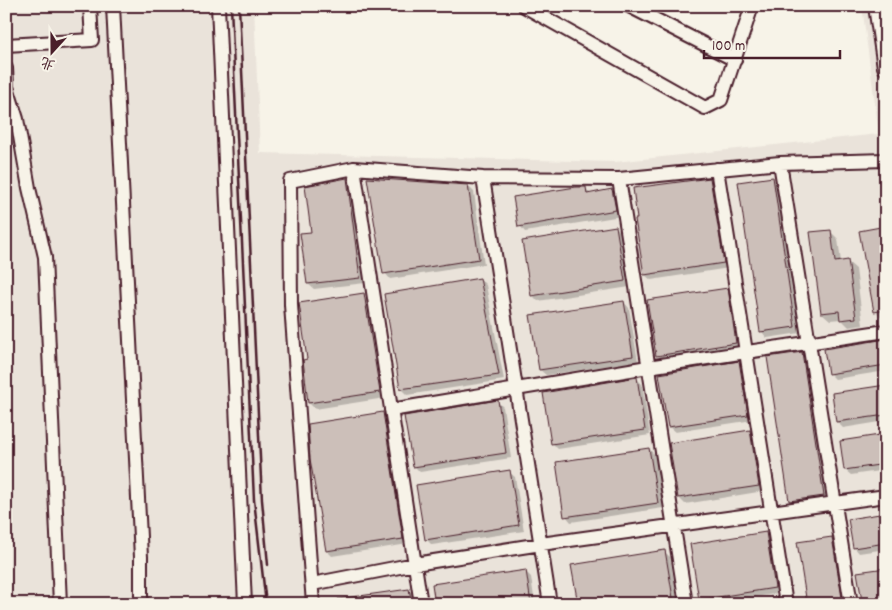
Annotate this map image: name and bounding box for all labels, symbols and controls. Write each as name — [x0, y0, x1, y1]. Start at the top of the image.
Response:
north arrow — [28, 28, 78, 78]
scale bar — [704, 28, 841, 60]
text: 100 m — [712, 36, 745, 58]
text: 北 — [38, 50, 58, 74]

